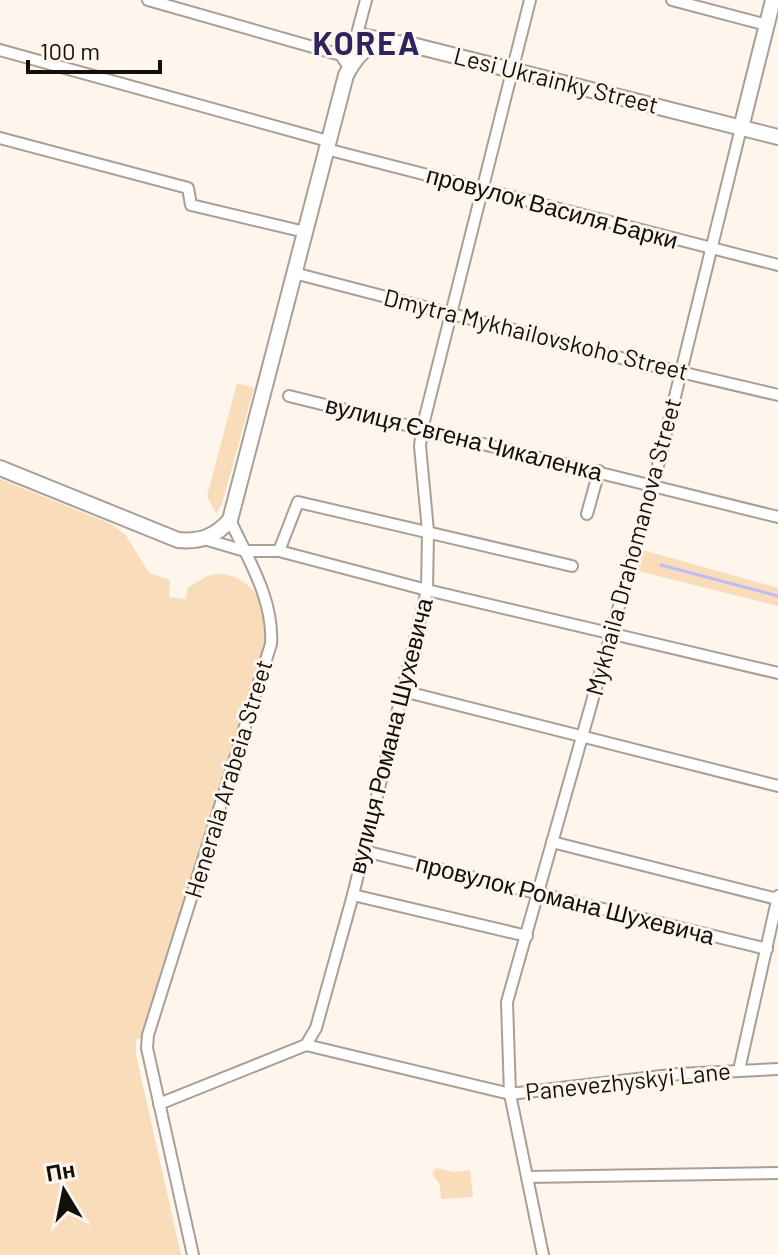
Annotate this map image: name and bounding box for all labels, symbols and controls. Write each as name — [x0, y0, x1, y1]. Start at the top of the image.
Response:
district label: KOREA — [313, 23, 421, 61]
scale bar — [28, 24, 160, 74]
text: 100 m — [40, 36, 100, 65]
street label: Lesi Ukrainky Street — [451, 40, 662, 119]
street label: провулок Василя Барки — [423, 159, 681, 254]
street label: Dmytra Mykhailovskoho Street — [381, 282, 692, 385]
street label: вулиця Євгена Чикаленка — [323, 389, 606, 486]
street label: Mykhaila Drahomanova Street — [579, 395, 686, 699]
street label: вулиця Романа Шухевича — [341, 594, 438, 877]
street label: Henerala Arabeia Street — [178, 656, 278, 901]
street label: провулок Романа Шухевича — [413, 847, 718, 950]
street label: Panevezhyskyi Lane — [524, 1055, 732, 1106]
north arrow — [24, 1151, 104, 1231]
text: Пн — [44, 1155, 77, 1186]

